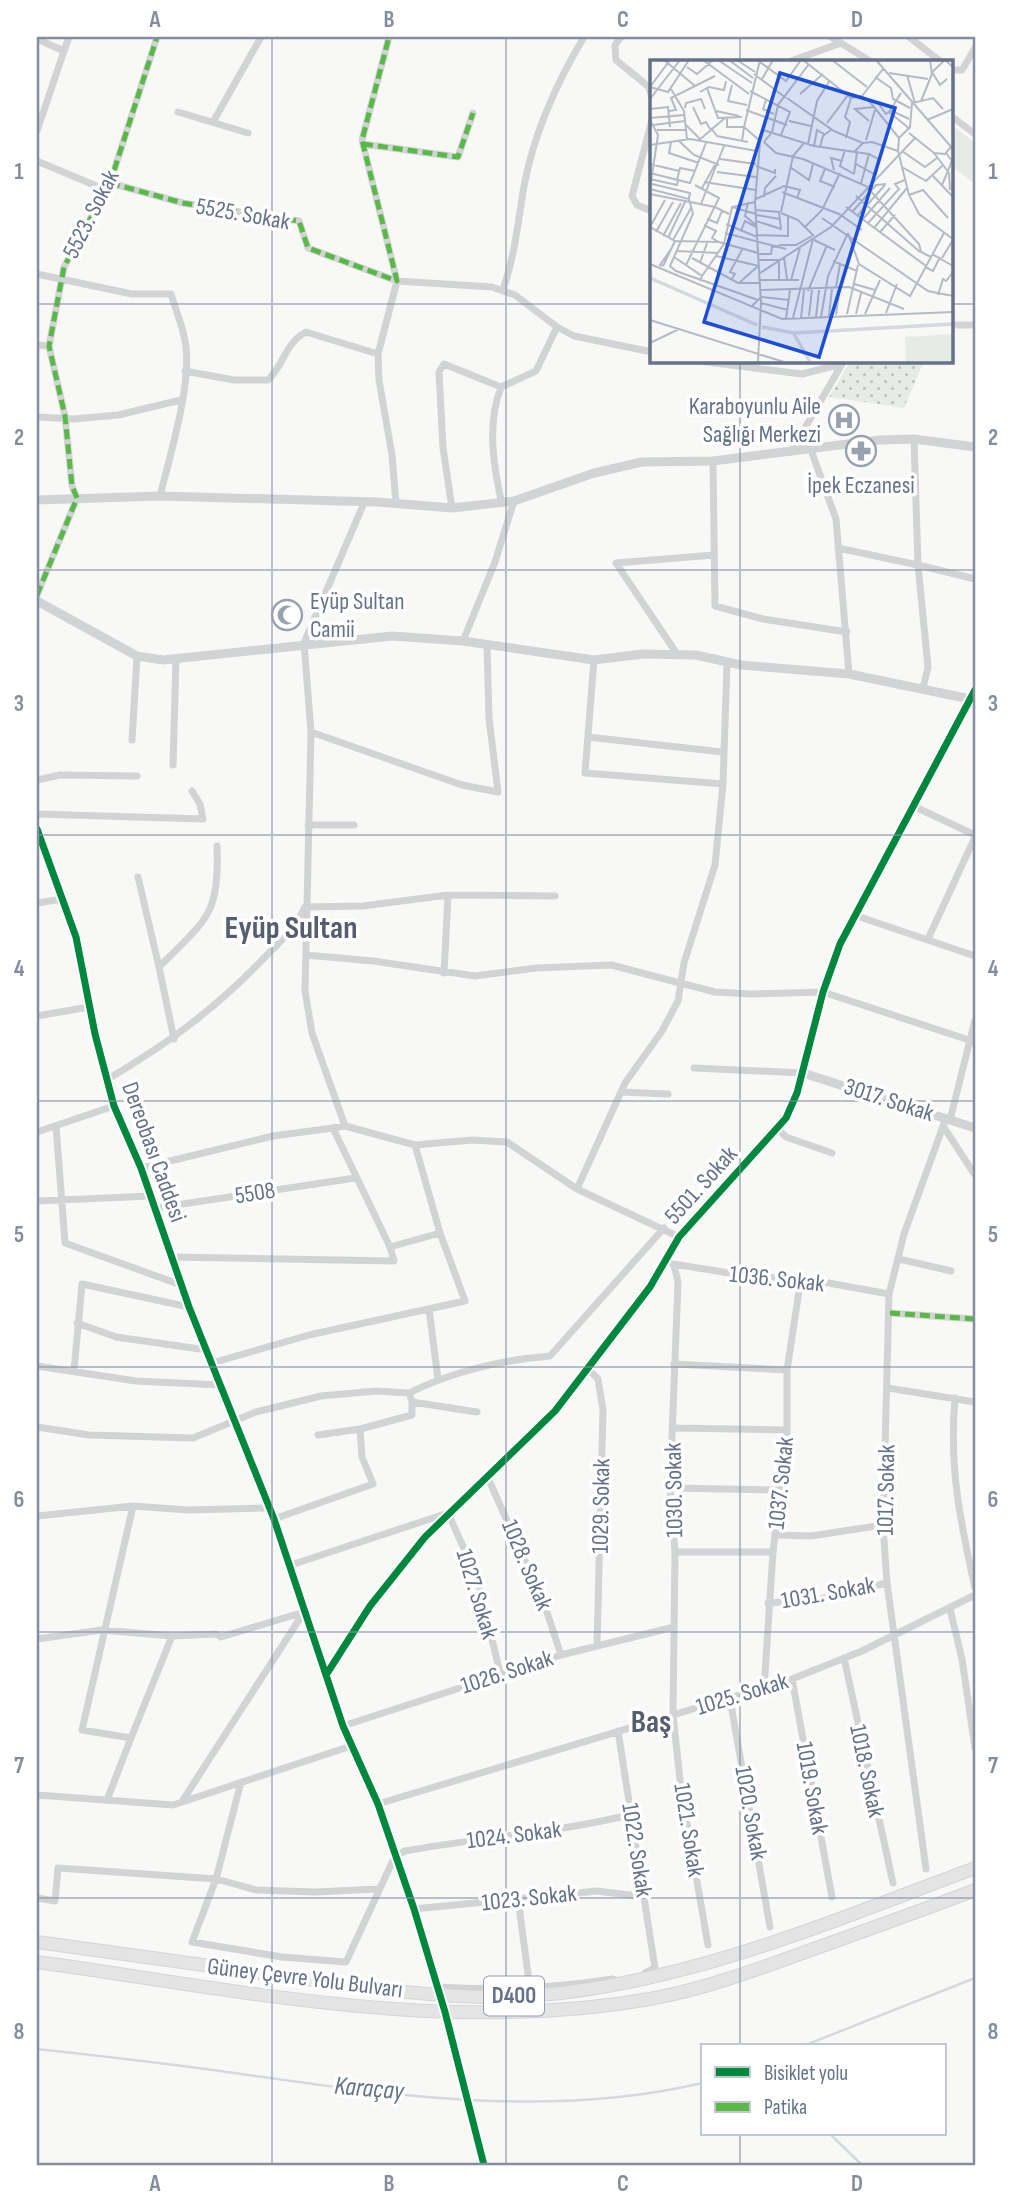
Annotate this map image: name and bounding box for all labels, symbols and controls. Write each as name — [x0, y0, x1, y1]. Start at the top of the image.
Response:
text: A — [149, 6, 162, 34]
text: B — [384, 6, 395, 34]
text: C — [617, 6, 629, 34]
text: D — [851, 6, 863, 34]
inset map — [650, 60, 953, 362]
text: 1 — [14, 158, 24, 186]
text: 1 — [988, 158, 998, 186]
street label: 5523. Sokak — [56, 165, 126, 263]
street label: 5525. Sokak — [194, 191, 292, 237]
place label: Karaboyunlu Aile Sağlığı Merkezi — [689, 392, 821, 449]
hospital icon: Karaboyunlu Aile Sağlığı Merkezi — [827, 403, 861, 437]
text: 2 — [14, 424, 24, 452]
text: 2 — [988, 424, 998, 452]
pharmacy icon: İpek Eczanesi — [844, 434, 878, 468]
place label: İpek Eczanesi — [807, 471, 915, 500]
place label: Eyüp Sultan Camii — [310, 587, 404, 644]
mosque icon: Eyüp Sultan Camii — [270, 598, 304, 632]
text: 3 — [14, 690, 24, 718]
text: 3 — [988, 690, 998, 718]
district label: Eyüp Sultan — [225, 909, 357, 948]
text: 4 — [14, 955, 25, 983]
text: 4 — [988, 955, 999, 983]
street label: 3017. Sokak — [840, 1072, 938, 1128]
street label: Dereobası Caddesi — [115, 1078, 193, 1226]
street label: 5501. Sokak — [658, 1140, 744, 1230]
street label: 5508 — [233, 1176, 277, 1210]
text: 5 — [14, 1221, 24, 1249]
text: 5 — [988, 1221, 998, 1249]
street label: 1036. Sokak — [728, 1260, 826, 1298]
street label: 1037. Sokak — [762, 1435, 800, 1531]
street label: 1030. Sokak — [659, 1442, 689, 1538]
street label: 1017. Sokak — [871, 1444, 901, 1536]
street label: 1029. Sokak — [586, 1458, 616, 1554]
text: 6 — [14, 1486, 24, 1514]
text: 6 — [988, 1486, 998, 1514]
street label: 1028. Sokak — [495, 1515, 559, 1615]
street label: 1027. Sokak — [450, 1545, 504, 1643]
street label: 1031. Sokak — [779, 1571, 877, 1615]
street label: 1026. Sokak — [457, 1644, 557, 1700]
street label: 1025. Sokak — [692, 1666, 792, 1722]
district label: Baş — [631, 1703, 671, 1742]
street label: 1018. Sokak — [843, 1722, 891, 1820]
street label: 1019. Sokak — [790, 1739, 834, 1837]
text: 7 — [14, 1752, 24, 1780]
text: 7 — [988, 1752, 998, 1780]
street label: 1020. Sokak — [728, 1764, 774, 1862]
street label: 1021. Sokak — [667, 1781, 711, 1879]
street label: 1022. Sokak — [615, 1801, 659, 1899]
street label: 1024. Sokak — [465, 1815, 563, 1855]
street label: 1023. Sokak — [480, 1879, 578, 1917]
street label: Güney Çevre Yolu Bulvarı — [206, 1952, 404, 2004]
road number: D400 — [484, 1977, 544, 2016]
text: 8 — [14, 2018, 25, 2046]
text: 8 — [988, 2018, 999, 2046]
legend — [701, 2044, 946, 2136]
text: Bisiklet yolu — [764, 2061, 848, 2086]
water label: Karaçay — [333, 2071, 406, 2108]
text: Patika — [764, 2095, 807, 2120]
text: A — [149, 2170, 162, 2198]
text: B — [384, 2170, 395, 2198]
text: C — [617, 2170, 629, 2198]
text: D — [851, 2170, 863, 2198]

